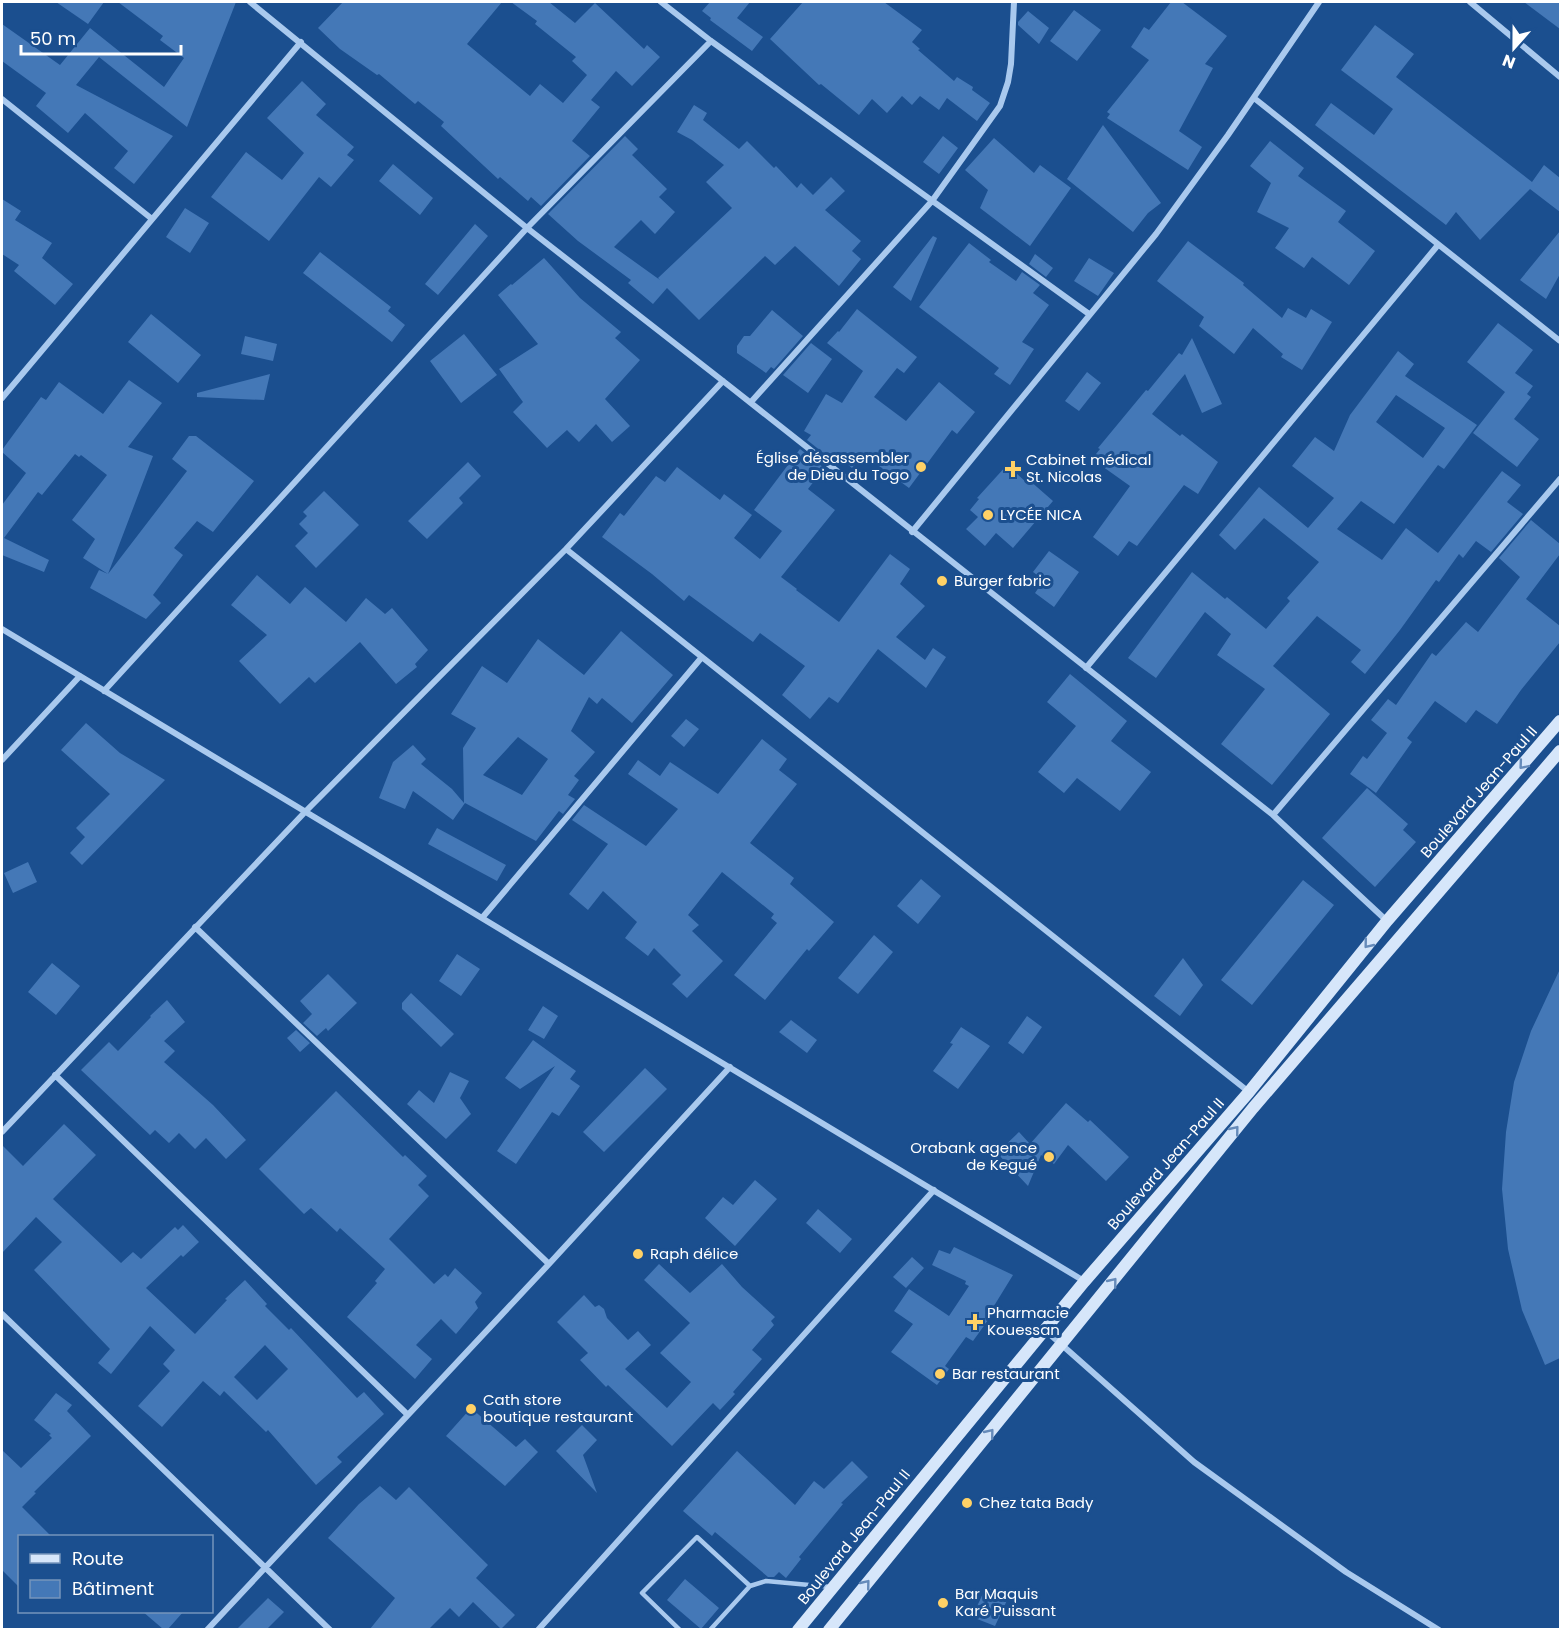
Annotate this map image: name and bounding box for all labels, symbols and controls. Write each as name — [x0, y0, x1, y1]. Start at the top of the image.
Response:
scale bar — [21, 18, 182, 56]
north arrow — [1484, 18, 1544, 78]
text: 50 m — [30, 26, 76, 51]
text: N — [1499, 49, 1519, 74]
place label: Église désassembler de Dieu du Togo — [756, 447, 909, 485]
place label: Cabinet médical St. Nicolas — [1026, 449, 1151, 487]
marker: Église désassembler de Dieu du Togo — [914, 460, 928, 474]
marker: Cabinet médical St. Nicolas — [1004, 460, 1022, 478]
place label: LYCÉE NICA — [1000, 504, 1082, 525]
marker: LYCÉE NICA — [981, 508, 995, 522]
place label: Burger fabric — [954, 570, 1051, 591]
marker: Burger fabric — [935, 574, 949, 588]
street label: Boulevard Jean-Paul II — [1415, 721, 1542, 862]
one-way arrow — [1519, 758, 1530, 769]
one-way arrow — [1364, 938, 1375, 949]
street label: Boulevard Jean-Paul II — [1102, 1093, 1229, 1234]
one-way arrow — [1228, 1126, 1239, 1137]
place label: Orabank agence de Kegué — [910, 1137, 1037, 1175]
marker: Orabank agence de Kegué — [1042, 1150, 1056, 1164]
place label: Raph délice — [650, 1243, 738, 1264]
marker: Raph délice — [631, 1247, 645, 1261]
one-way arrow — [1105, 1277, 1116, 1288]
place label: Pharmacie Kouessan — [987, 1302, 1069, 1340]
marker: Pharmacie Kouessan — [968, 1315, 982, 1329]
place label: Bar restaurant — [952, 1363, 1060, 1384]
marker: Bar restaurant — [933, 1367, 947, 1381]
place label: Cath store boutique restaurant — [483, 1389, 633, 1427]
marker: Cath store boutique restaurant — [464, 1402, 478, 1416]
one-way arrow — [983, 1429, 994, 1440]
street label: Boulevard Jean-Paul II — [792, 1465, 915, 1609]
place label: Chez tata Bady — [979, 1492, 1094, 1513]
marker: Chez tata Bady — [960, 1496, 974, 1510]
legend — [18, 1535, 213, 1613]
text: Route — [72, 1546, 124, 1571]
text: Bâtiment — [72, 1576, 154, 1601]
one-way arrow — [859, 1580, 870, 1591]
place label: Bar Maquis Karé Puissant — [955, 1583, 1056, 1621]
marker: Bar Maquis Karé Puissant — [936, 1596, 950, 1610]

